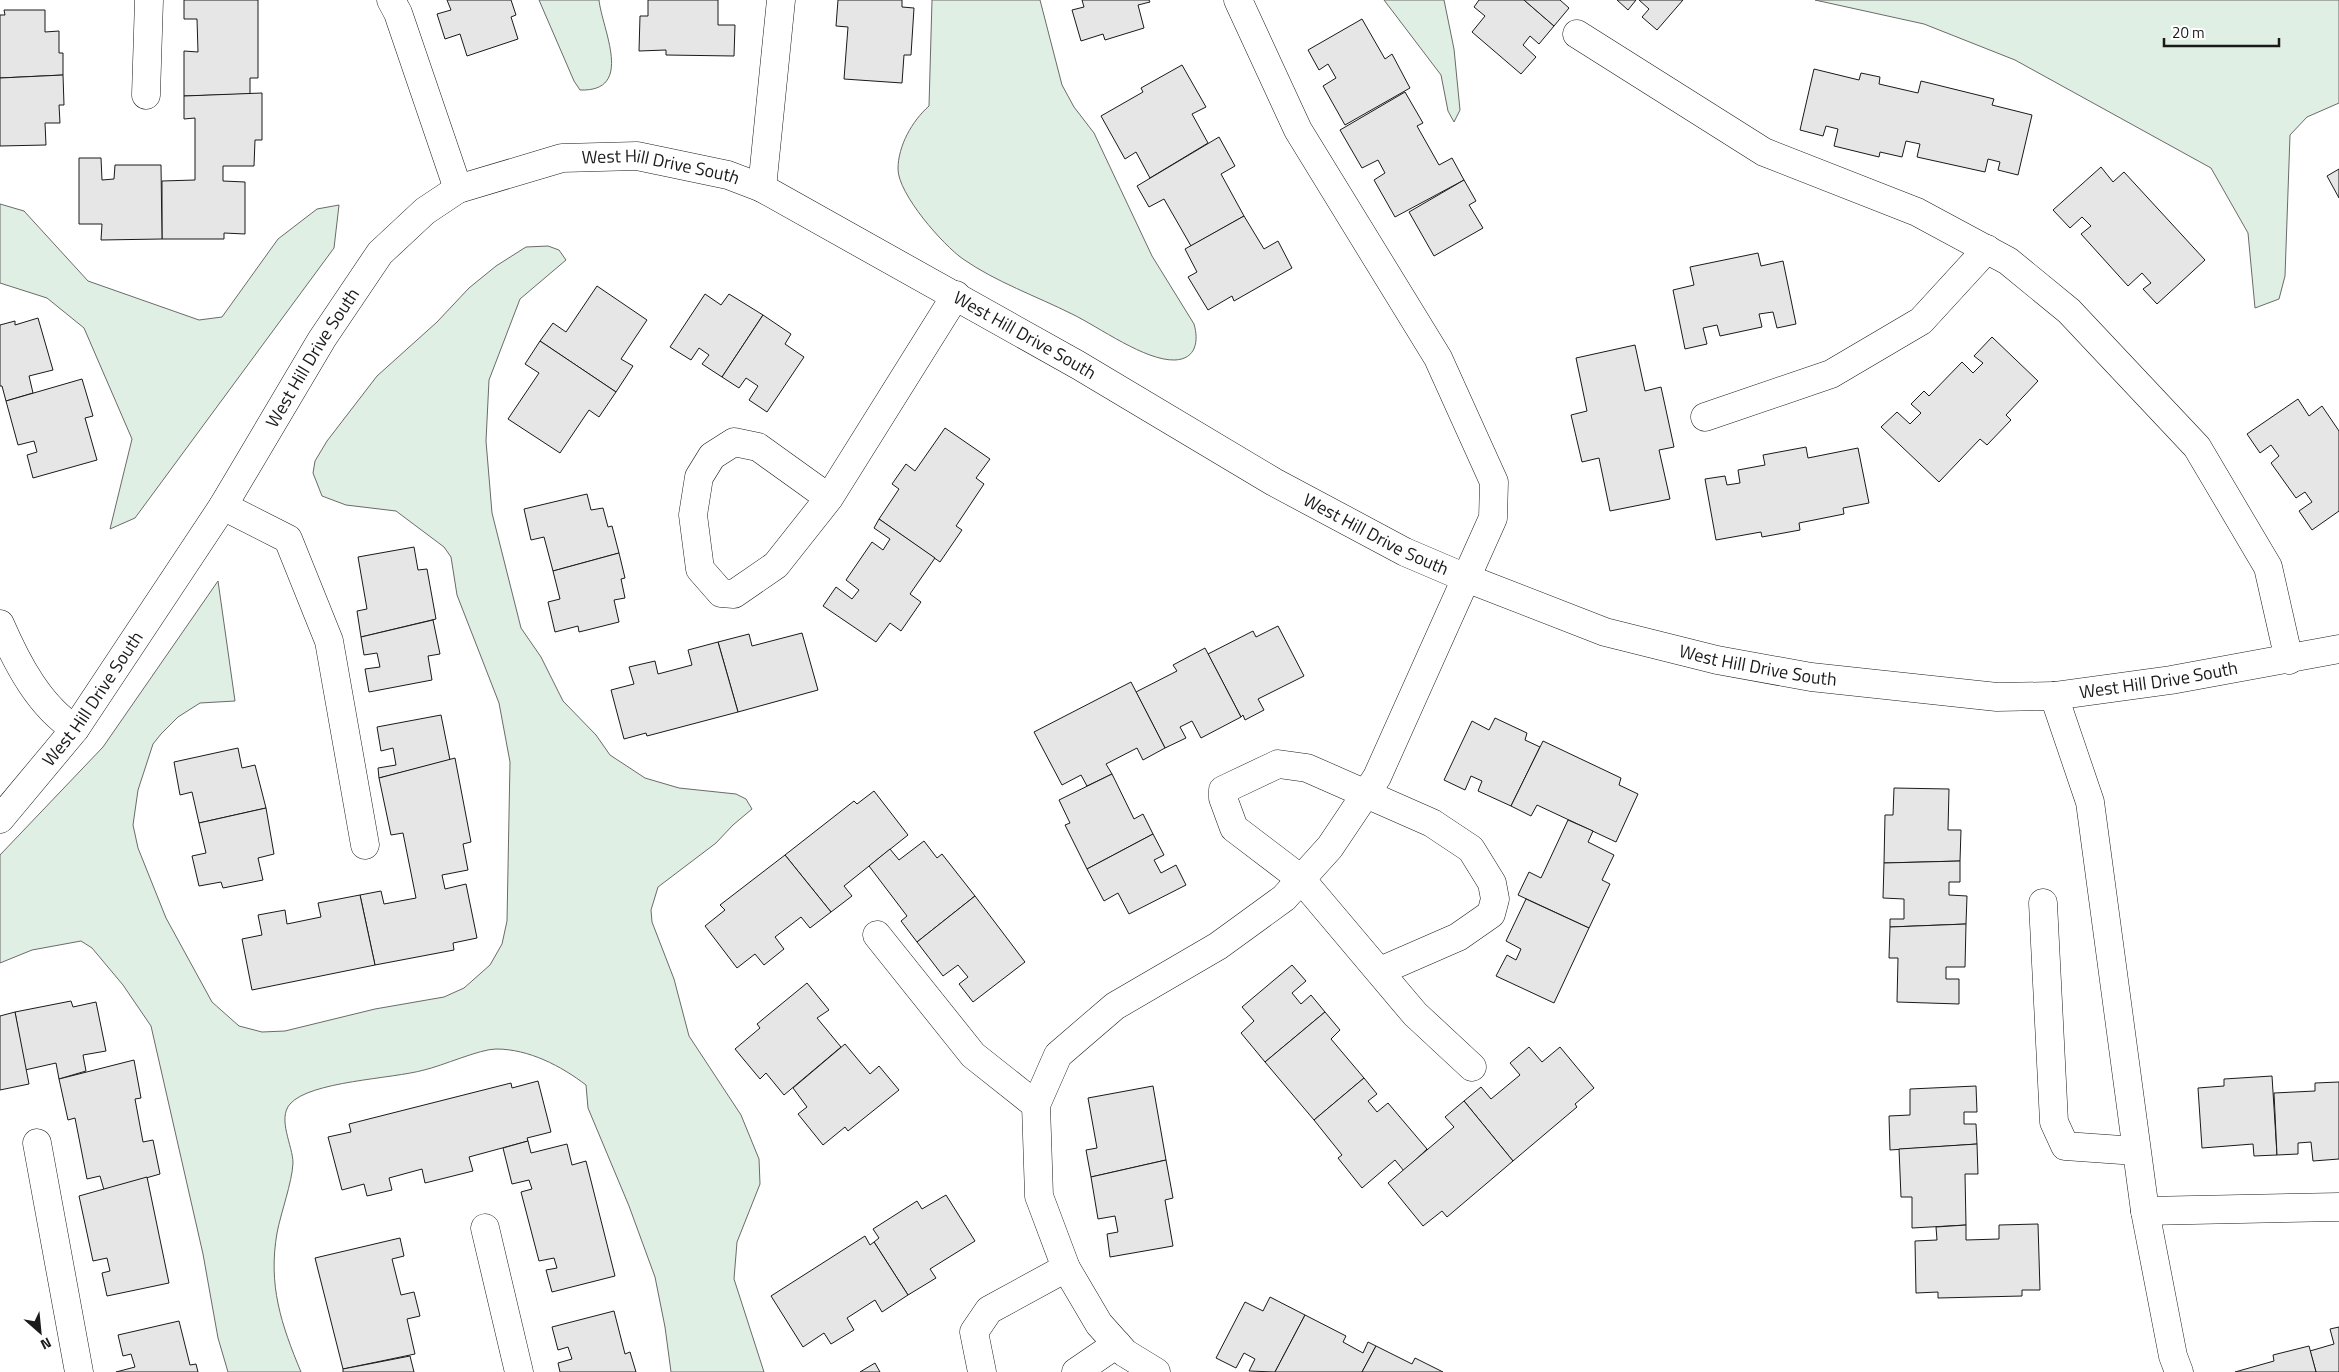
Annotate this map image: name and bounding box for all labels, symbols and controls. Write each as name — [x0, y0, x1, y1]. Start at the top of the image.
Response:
scale bar — [2164, 15, 2279, 47]
text: 20 m — [2172, 21, 2205, 44]
street label: West Hill Drive South — [581, 142, 744, 191]
street label: West Hill Drive South — [258, 282, 366, 432]
street label: West Hill Drive South — [949, 284, 1101, 386]
street label: West Hill Drive South — [1299, 486, 1453, 582]
street label: West Hill Drive South — [35, 626, 149, 772]
street label: West Hill Drive South — [1676, 637, 1838, 693]
street label: West Hill Drive South — [2078, 654, 2240, 705]
north arrow — [15, 1307, 65, 1357]
text: N — [37, 1332, 55, 1356]

